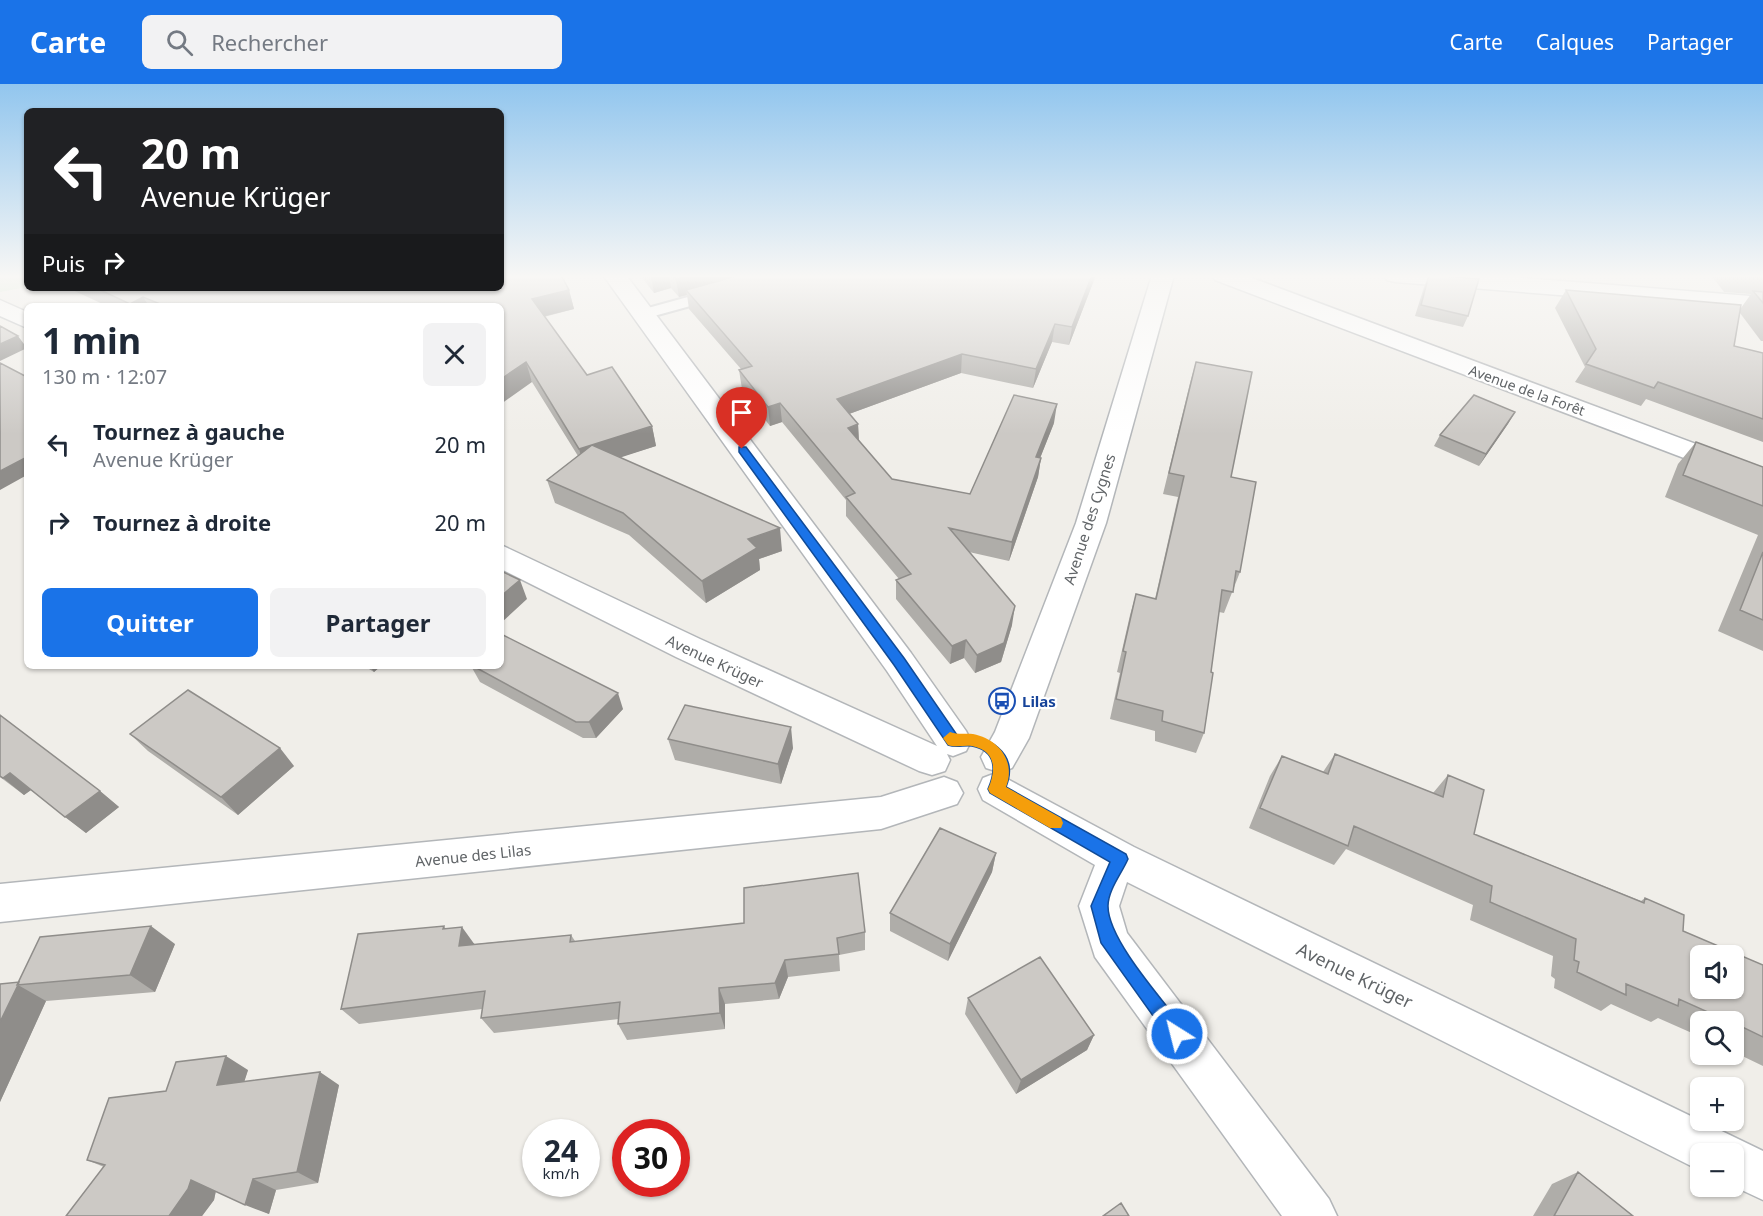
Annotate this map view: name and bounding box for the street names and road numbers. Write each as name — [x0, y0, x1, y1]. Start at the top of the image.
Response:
street label: Avenue de la Forêt — [1466, 360, 1588, 420]
street label: Avenue des Cygnes — [1058, 451, 1120, 587]
street label: Avenue Krüger — [663, 630, 767, 692]
street label: Avenue des Lilas — [414, 839, 532, 871]
street label: Avenue Krüger — [1293, 937, 1417, 1014]

